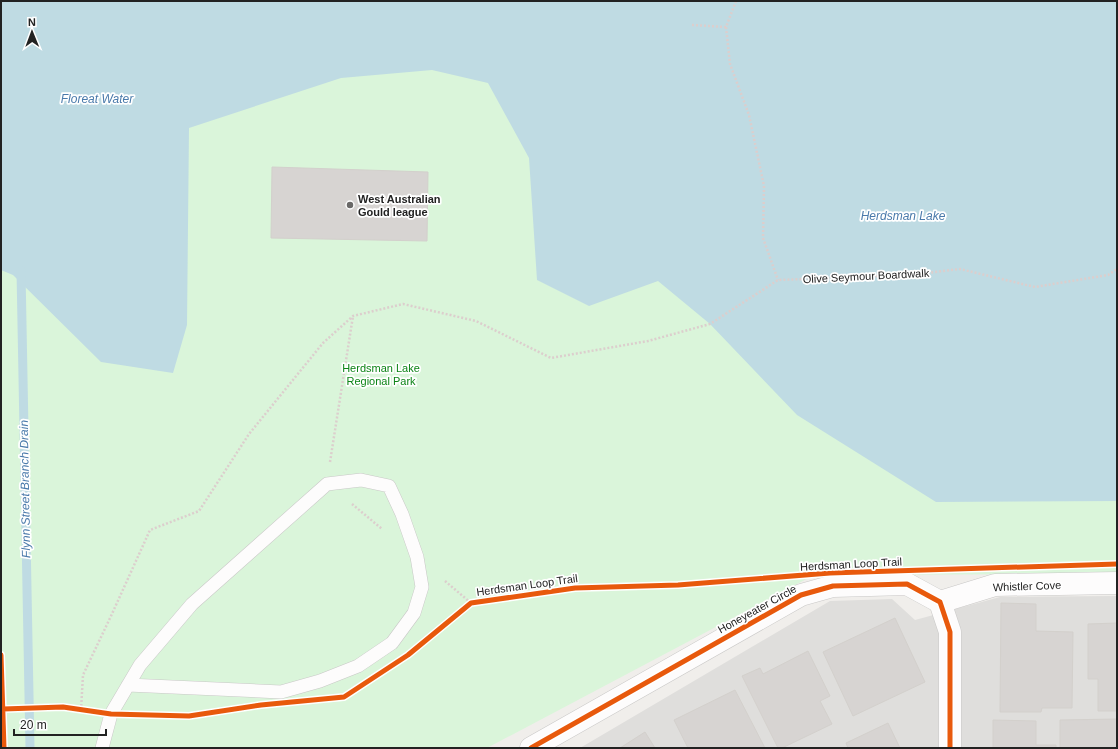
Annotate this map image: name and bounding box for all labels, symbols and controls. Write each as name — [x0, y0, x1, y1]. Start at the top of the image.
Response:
north arrow — [12, 12, 52, 52]
text: N — [28, 16, 36, 28]
water label: Floreat Water — [61, 92, 134, 106]
place label: West Australian Gould league — [358, 193, 441, 218]
marker: West Australian Gould league — [345, 200, 355, 210]
water label: Herdsman Lake — [861, 209, 946, 223]
street label: Olive Seymour Boardwalk — [802, 267, 930, 285]
park label: Herdsman Lake Regional Park — [342, 362, 420, 387]
water label: Flynn Street Branch Drain — [17, 420, 33, 558]
street label: Herdsman Loop Trail — [800, 555, 902, 573]
street label: Herdsman Loop Trail — [476, 572, 578, 598]
street label: Whistler Cove — [993, 579, 1061, 593]
street label: Honeyeater Circle — [716, 582, 798, 636]
scale bar — [14, 711, 106, 737]
text: 20 m — [20, 718, 47, 732]

